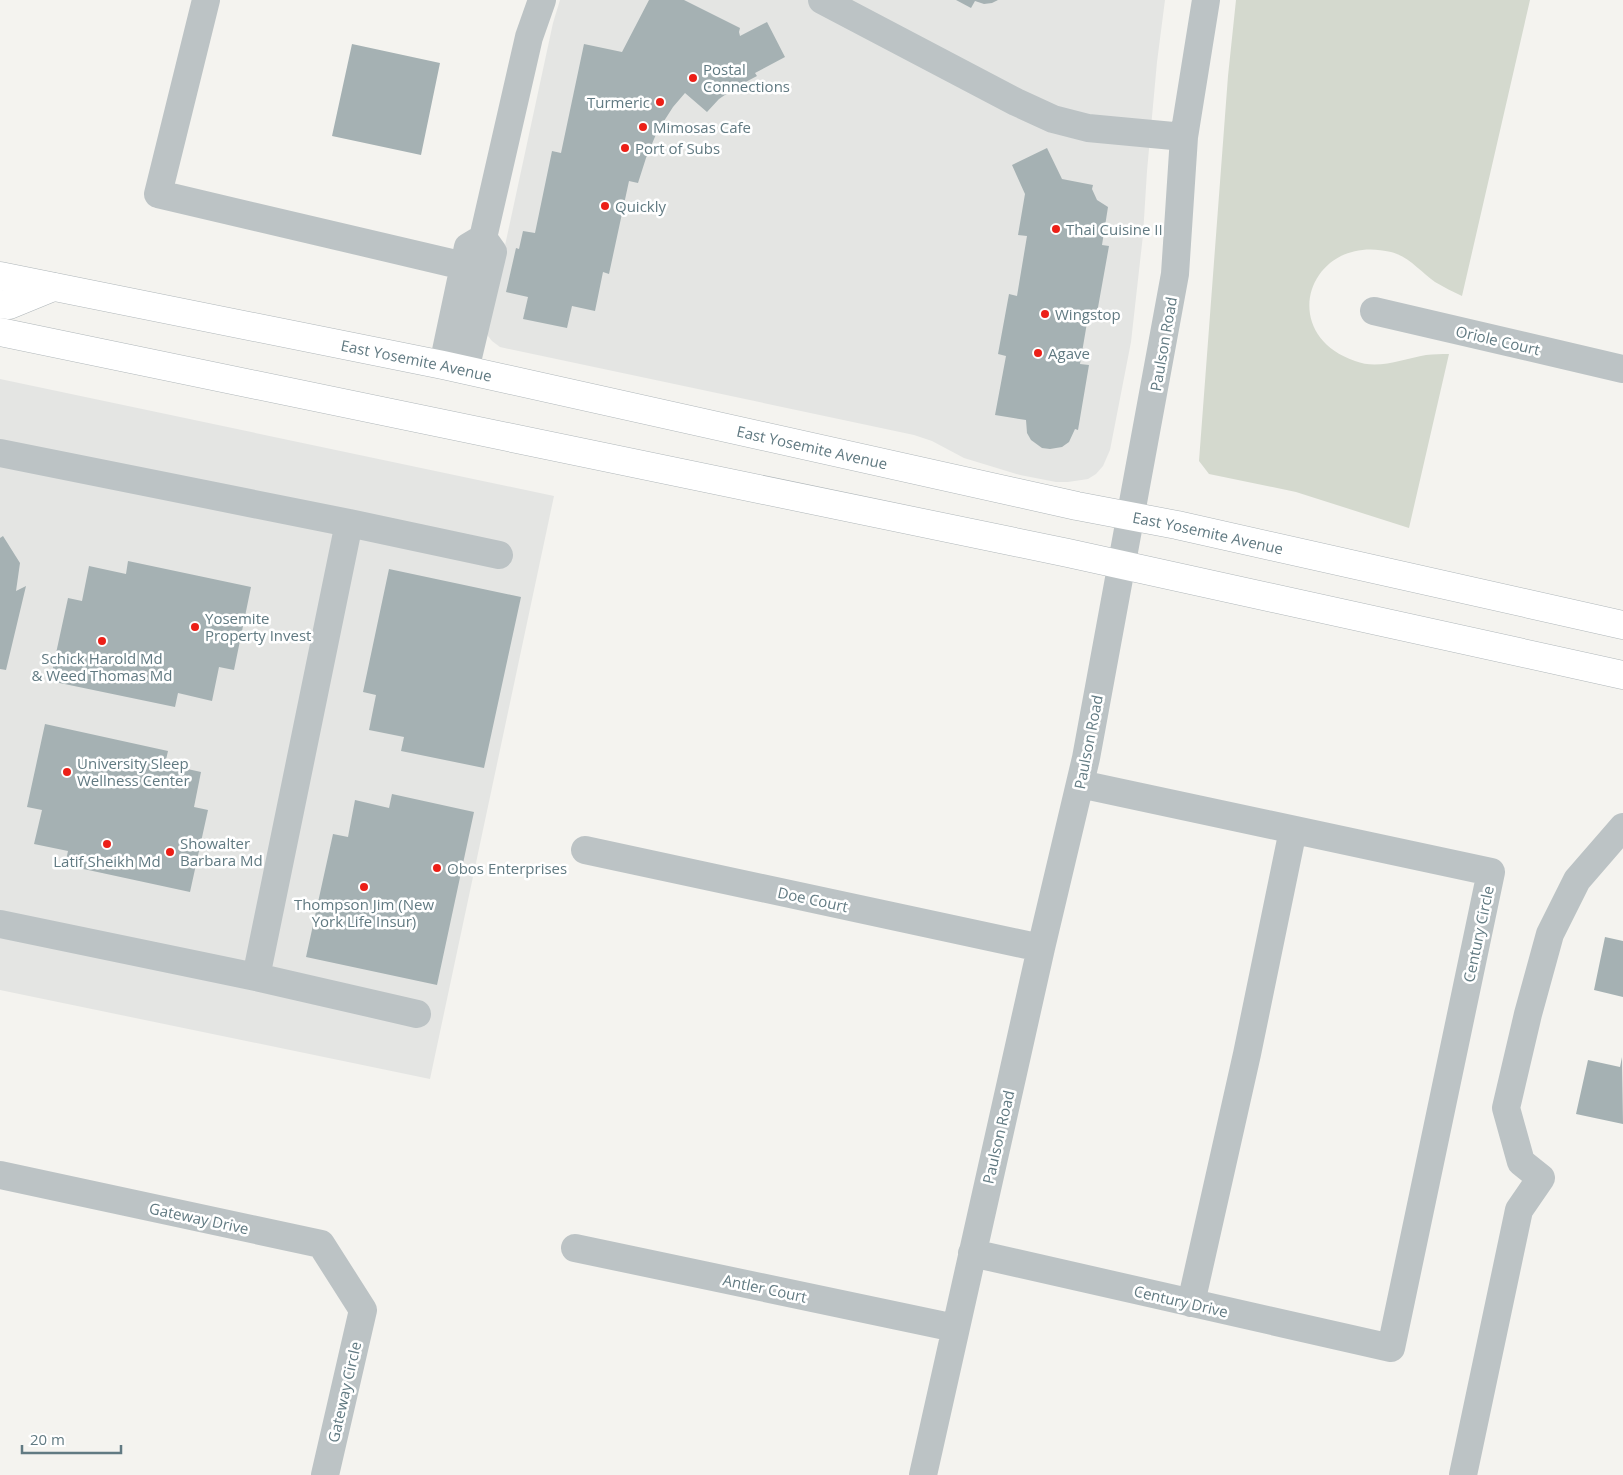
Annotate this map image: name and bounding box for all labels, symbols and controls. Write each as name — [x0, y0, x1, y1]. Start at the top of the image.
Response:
place label: Postal Connections — [703, 59, 790, 96]
marker: Postal Connections — [687, 72, 699, 84]
place label: Turmeric — [587, 92, 650, 112]
marker: Turmeric — [654, 96, 666, 108]
place label: Mimosas Cafe — [653, 117, 751, 137]
marker: Mimosas Cafe — [637, 121, 649, 133]
place label: Port of Subs — [635, 138, 720, 158]
marker: Port of Subs — [619, 142, 631, 154]
place label: Quickly — [615, 196, 667, 216]
marker: Quickly — [599, 200, 611, 212]
place label: Thai Cuisine II — [1066, 219, 1163, 239]
marker: Thai Cuisine II — [1050, 223, 1062, 235]
street label: Paulson Road — [1145, 295, 1181, 393]
place label: Wingstop — [1055, 304, 1121, 324]
marker: Wingstop — [1039, 308, 1051, 320]
street label: Oriole Court — [1454, 321, 1542, 359]
street label: East Yosemite Avenue — [339, 335, 494, 386]
place label: Agave — [1048, 343, 1090, 363]
marker: Agave — [1032, 347, 1044, 359]
street label: East Yosemite Avenue — [735, 421, 889, 474]
street label: East Yosemite Avenue — [1131, 507, 1285, 559]
place label: Yosemite Property Invest — [205, 608, 311, 645]
marker: Yosemite Property Invest — [189, 621, 201, 633]
marker: Schick Harold Md & Weed Thomas Md — [96, 635, 108, 647]
place label: Schick Harold Md & Weed Thomas Md — [31, 648, 173, 685]
street label: Paulson Road — [1069, 693, 1107, 791]
place label: University Sleep Wellness Center — [77, 753, 190, 790]
marker: University Sleep Wellness Center — [61, 766, 73, 778]
place label: Showalter Barbara Md — [180, 833, 263, 870]
marker: Latif Sheikh Md — [101, 838, 113, 850]
marker: Showalter Barbara Md — [164, 846, 176, 858]
place label: Latif Sheikh Md — [53, 851, 161, 871]
place label: Obos Enterprises — [447, 858, 567, 878]
marker: Obos Enterprises — [431, 862, 443, 874]
marker: Thompson Jim (New York Life Insur) — [358, 881, 370, 893]
street label: Doe Court — [776, 882, 850, 916]
street label: Century Circle — [1458, 884, 1498, 984]
place label: Thompson Jim (New York Life Insur) — [294, 894, 434, 931]
street label: Paulson Road — [978, 1088, 1018, 1186]
street label: Gateway Drive — [147, 1198, 251, 1238]
street label: Antler Court — [721, 1269, 809, 1307]
street label: Century Drive — [1132, 1280, 1230, 1322]
street label: Gateway Circle — [323, 1340, 365, 1444]
scale bar — [22, 1422, 121, 1454]
text: 20 m — [30, 1429, 65, 1449]

